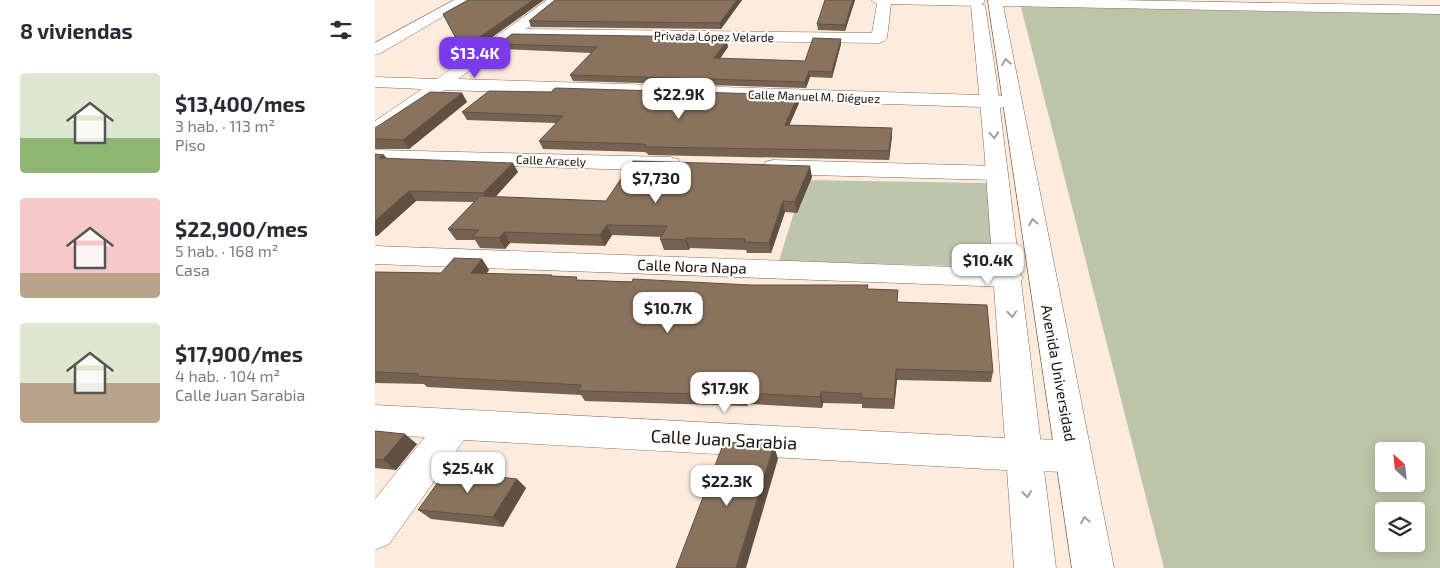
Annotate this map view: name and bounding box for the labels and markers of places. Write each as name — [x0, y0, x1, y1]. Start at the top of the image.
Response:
pin: $13.4K — [434, 36, 516, 79]
pin: $22.9K — [638, 78, 720, 120]
pin: $7,730 — [615, 162, 697, 204]
pin: $10.4K — [947, 244, 1029, 286]
pin: $10.7K — [627, 292, 709, 334]
pin: $17.9K — [684, 372, 766, 414]
pin: $25.4K — [427, 452, 509, 494]
pin: $22.3K — [686, 464, 768, 507]

